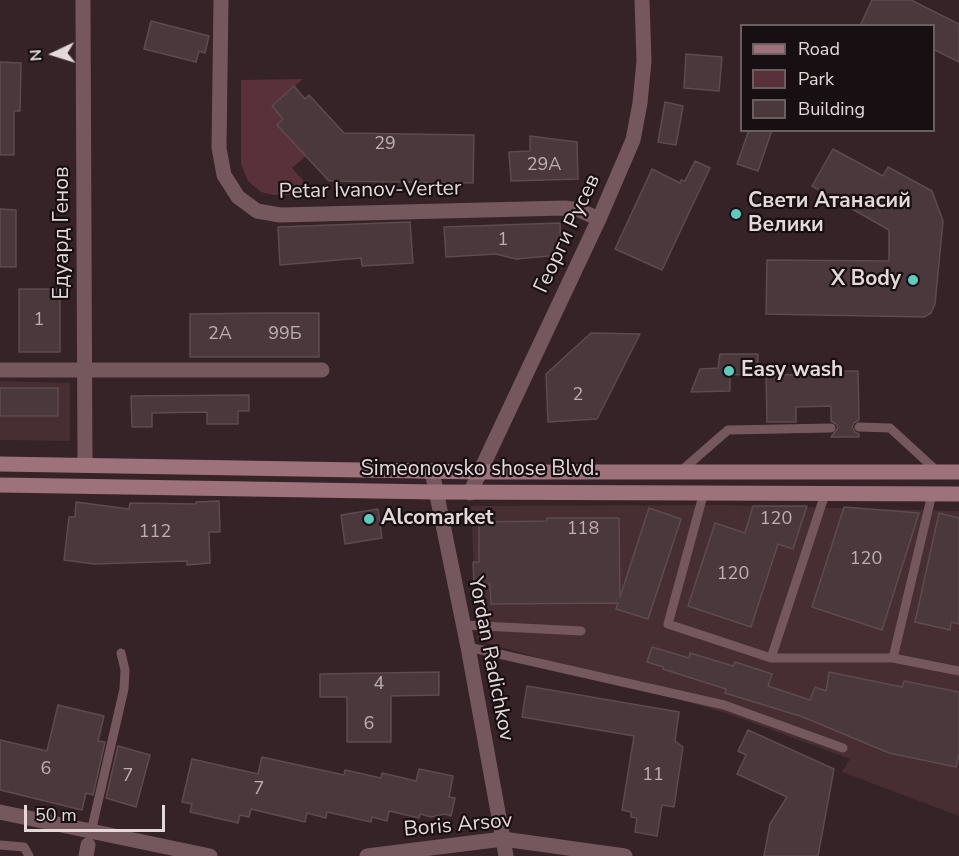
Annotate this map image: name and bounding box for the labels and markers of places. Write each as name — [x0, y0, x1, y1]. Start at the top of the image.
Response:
place label: Свети Атанасий Велики — [748, 189, 911, 239]
marker: Свети Атанасий Велики — [729, 207, 743, 221]
place label: X Body — [831, 267, 901, 293]
marker: X Body — [906, 273, 920, 287]
place label: Easy wash — [741, 358, 843, 384]
marker: Easy wash — [722, 364, 736, 378]
place label: Alcomarket — [381, 506, 494, 532]
marker: Alcomarket — [362, 512, 376, 526]

